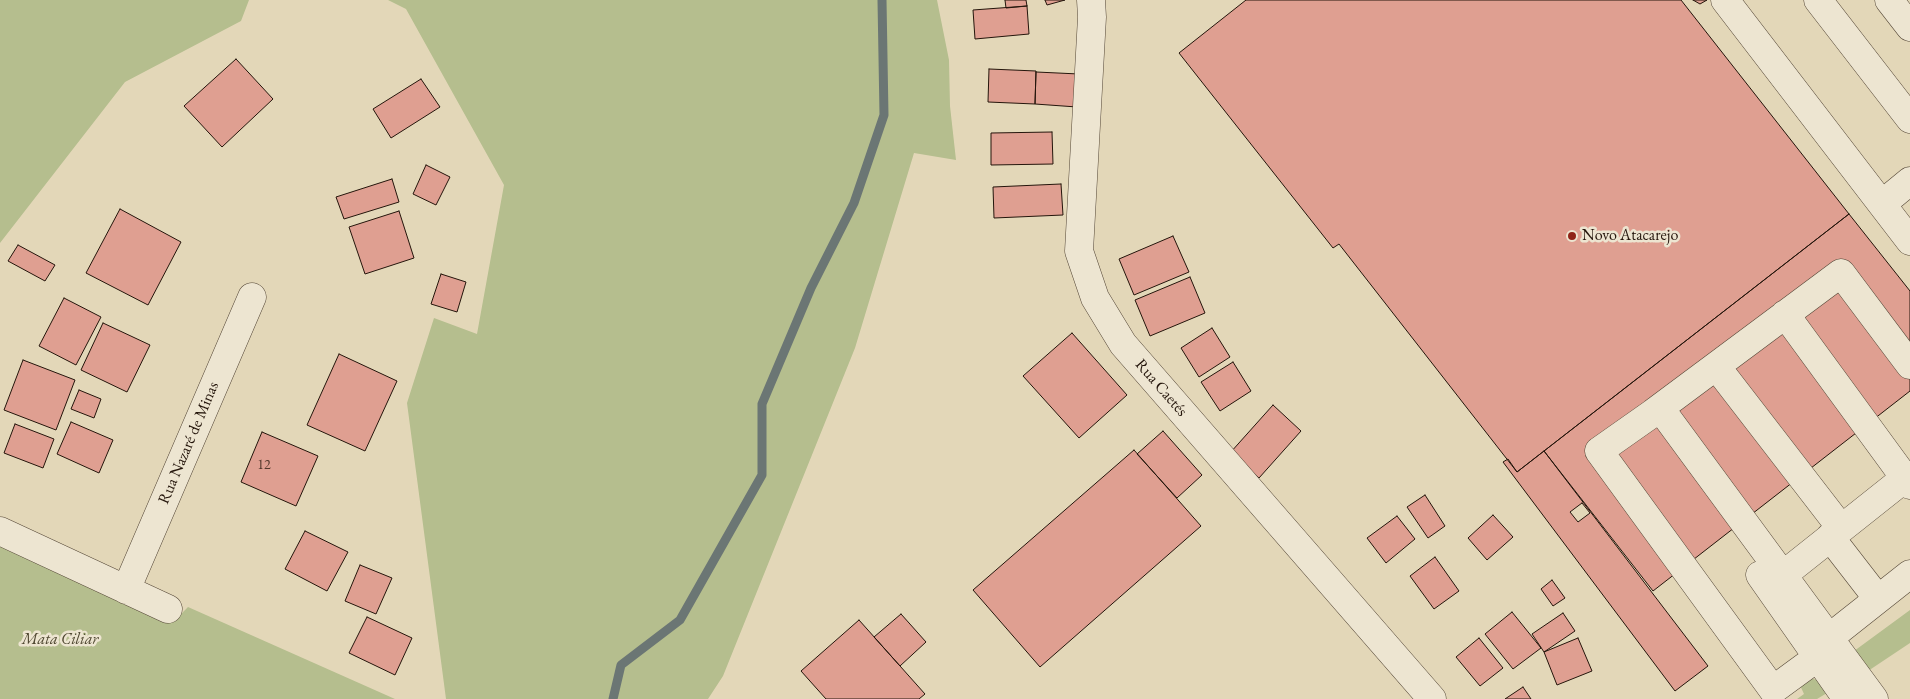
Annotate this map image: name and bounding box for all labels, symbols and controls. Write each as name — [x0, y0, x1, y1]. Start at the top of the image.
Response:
place label: Novo Atacarejo — [1582, 226, 1678, 246]
marker: Novo Atacarejo — [1566, 230, 1578, 242]
street label: Rua Caetés — [1131, 355, 1191, 421]
street label: Rua Nazaré de Minas — [155, 379, 223, 507]
house number: 12 — [257, 457, 271, 473]
park label: Mata Ciliar — [22, 630, 98, 650]

